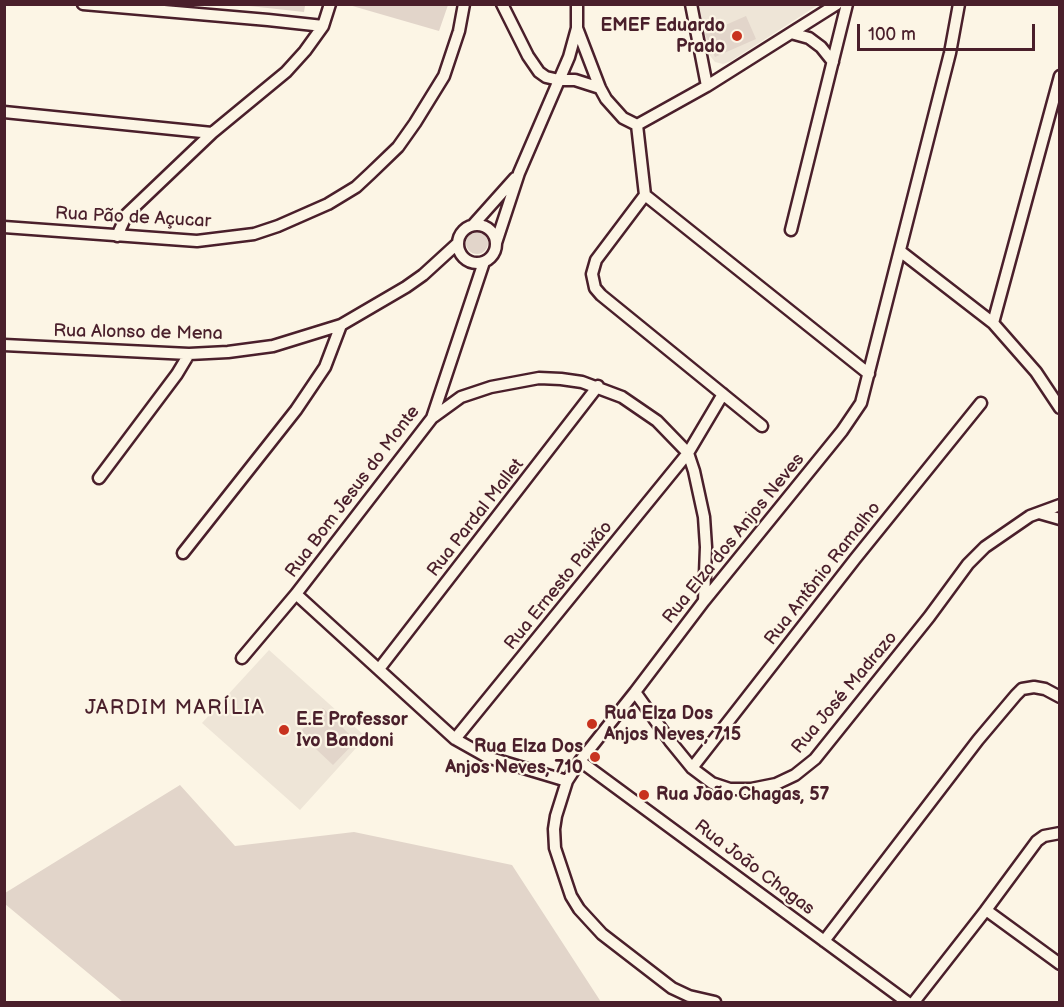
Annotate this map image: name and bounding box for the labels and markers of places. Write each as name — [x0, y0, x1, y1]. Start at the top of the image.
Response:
place label: EMEF Eduardo Prado — [601, 15, 725, 57]
marker: EMEF Eduardo Prado — [730, 29, 744, 43]
place label: Rua Elza Dos Anjos Neves, 715 — [604, 703, 741, 746]
place label: E.E Professor Ivo Bandoni — [296, 709, 408, 752]
marker: Rua Elza Dos Anjos Neves, 715 — [585, 717, 599, 731]
marker: E.E Professor Ivo Bandoni — [277, 723, 291, 737]
place label: Rua Elza Dos Anjos Neves, 710 — [445, 736, 583, 778]
marker: Rua Elza Dos Anjos Neves, 710 — [588, 750, 602, 764]
place label: Rua João Chagas, 57 — [656, 784, 829, 806]
marker: Rua João Chagas, 57 — [637, 788, 651, 802]

